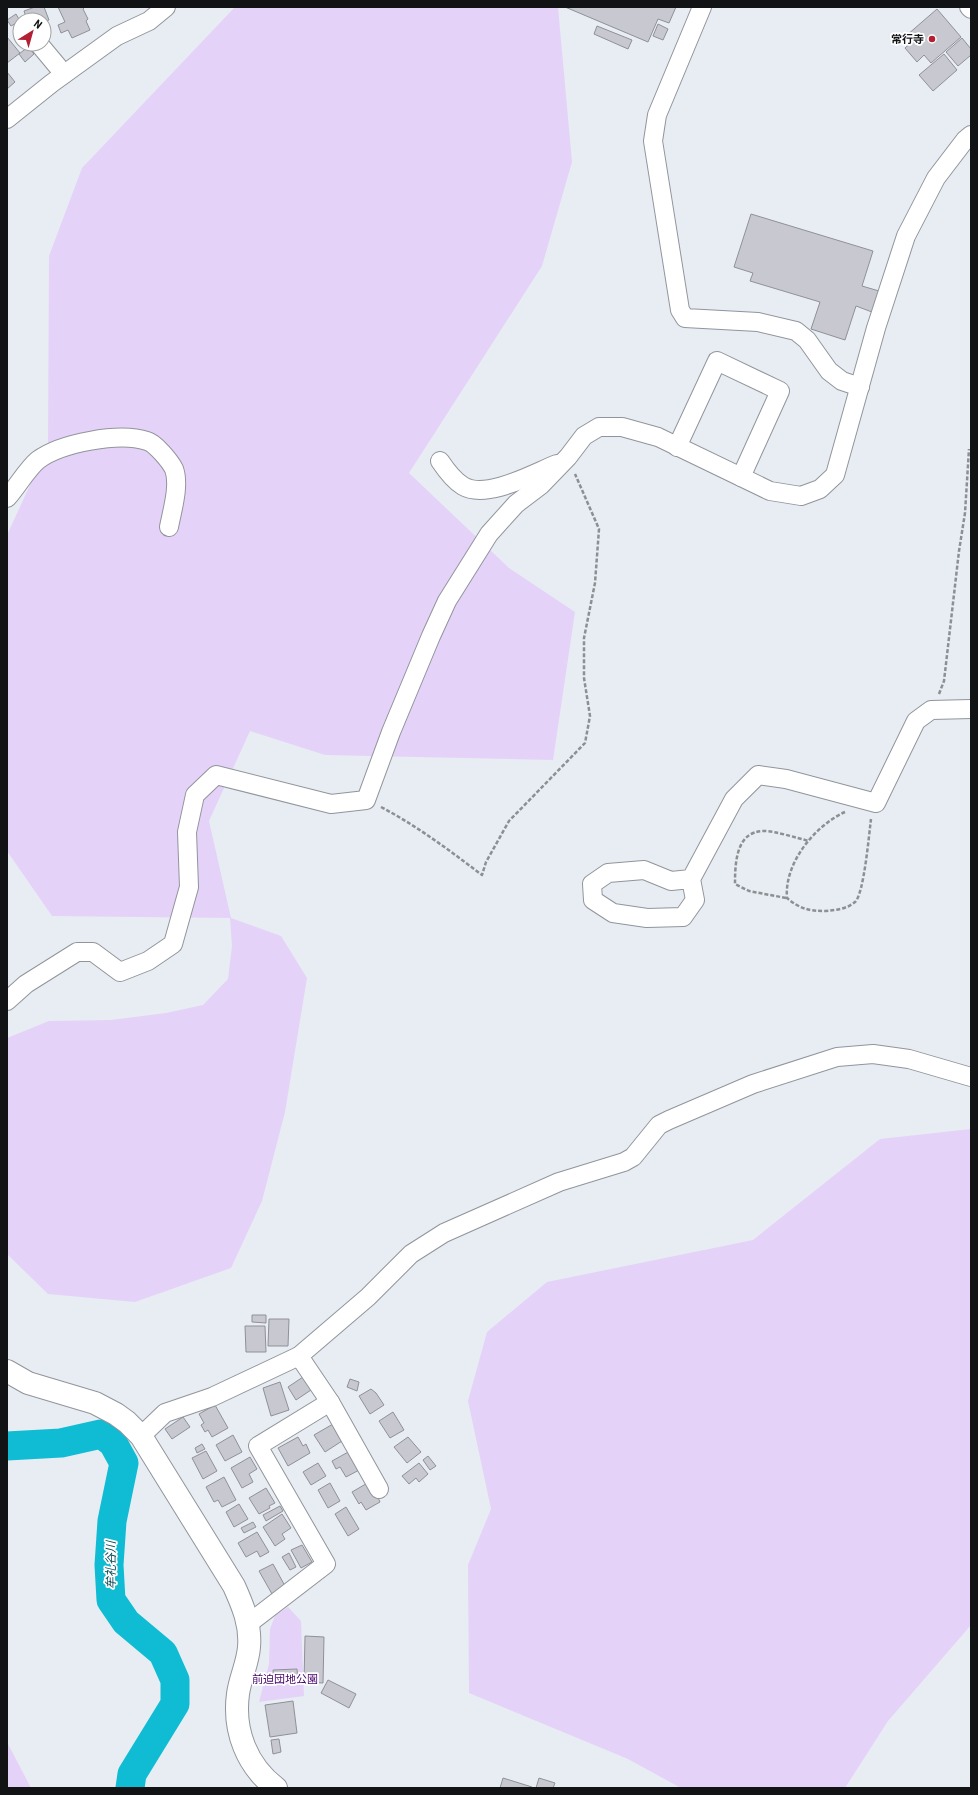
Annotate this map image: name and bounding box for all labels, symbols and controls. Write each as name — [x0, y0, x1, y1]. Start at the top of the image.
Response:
north arrow — [12, 12, 52, 52]
text: N — [31, 17, 45, 32]
place label: 常行寺 — [891, 33, 924, 46]
marker: 常行寺 — [927, 34, 937, 44]
water label: 牟礼谷川 — [104, 1539, 118, 1589]
park label: 前迫団地公園 — [252, 1673, 318, 1686]

